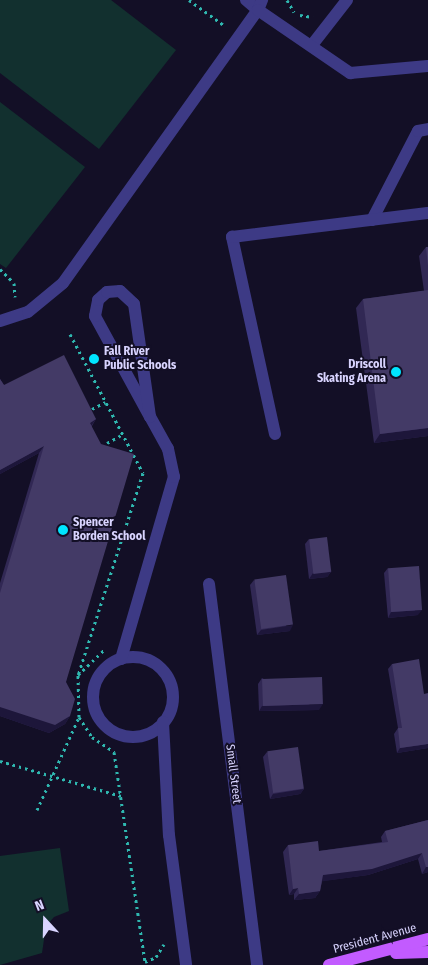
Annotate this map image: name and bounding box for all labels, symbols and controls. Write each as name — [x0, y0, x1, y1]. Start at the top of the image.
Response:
place label: Fall River Public Schools — [104, 345, 176, 373]
marker: Fall River Public Schools — [88, 353, 100, 365]
place label: Driscoll Skating Arena — [317, 358, 386, 386]
marker: Driscoll Skating Arena — [390, 366, 402, 378]
place label: Spencer Borden School — [73, 516, 145, 544]
marker: Spencer Borden School — [57, 524, 69, 536]
street label: Small Street — [222, 744, 244, 804]
north arrow — [20, 895, 70, 945]
text: N — [32, 896, 46, 915]
street label: President Avenue — [332, 921, 418, 957]

